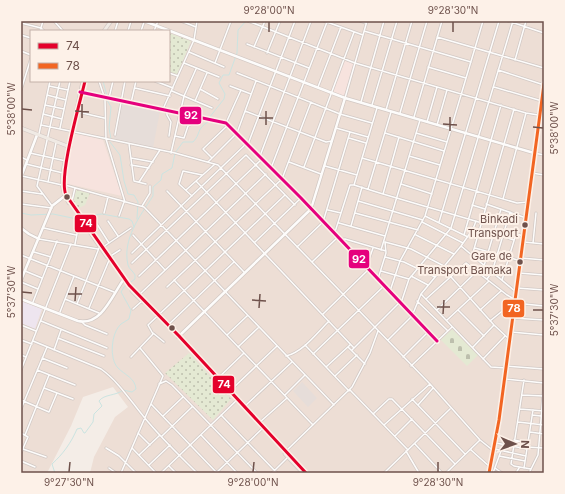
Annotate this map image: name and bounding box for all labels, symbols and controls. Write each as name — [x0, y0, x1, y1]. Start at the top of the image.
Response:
text: 9°28'00"N — [244, 4, 294, 16]
text: 9°28'30"N — [428, 4, 478, 16]
legend — [30, 30, 170, 82]
text: 74 — [66, 38, 80, 53]
text: 78 — [66, 58, 80, 73]
text: 5°38'00"W — [5, 82, 17, 136]
text: 5°38'00"W — [548, 101, 560, 155]
line badge: 92 — [179, 106, 202, 125]
text: 92 — [184, 108, 198, 122]
unlabelled marker — [62, 192, 72, 202]
place label: Binkadi Transport — [468, 212, 518, 240]
line badge: 74 — [74, 214, 97, 233]
text: 74 — [79, 216, 93, 230]
marker: Binkadi Transport — [520, 220, 530, 230]
line badge: 92 — [348, 249, 370, 269]
place label: Gare de Transport Bamaka — [417, 249, 512, 277]
text: 92 — [352, 252, 366, 266]
marker: Gare de Transport Bamaka — [515, 257, 525, 267]
text: 5°37'30"W — [5, 266, 17, 318]
text: 5°37'30"W — [548, 284, 560, 336]
line badge: 78 — [502, 299, 525, 318]
text: 78 — [507, 301, 521, 315]
unlabelled marker — [167, 323, 177, 333]
line badge: 74 — [212, 375, 235, 394]
text: 74 — [217, 377, 231, 391]
north arrow — [495, 424, 535, 464]
text: N — [518, 440, 532, 449]
text: 9°27'30"N — [44, 476, 94, 488]
text: 9°28'00"N — [228, 476, 278, 488]
text: 9°28'30"N — [413, 476, 463, 488]

